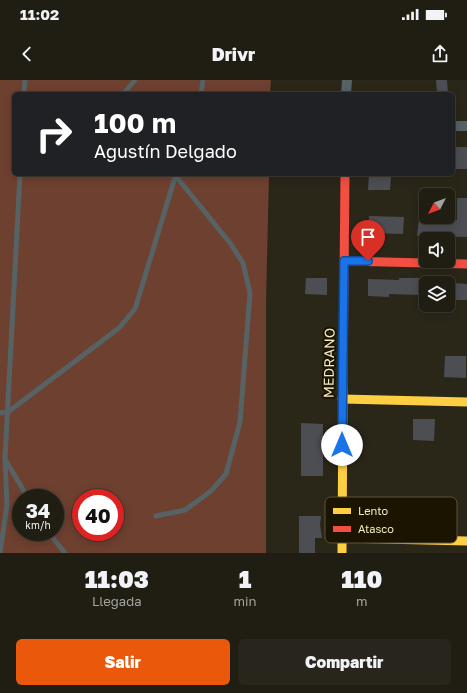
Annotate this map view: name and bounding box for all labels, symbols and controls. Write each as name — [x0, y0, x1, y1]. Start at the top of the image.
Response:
text: 11:02 — [20, 5, 59, 23]
icon: back — [16, 43, 38, 65]
text: Drivr — [212, 43, 255, 65]
icon: share — [429, 43, 451, 65]
text: 100 m — [94, 106, 176, 139]
icon: right — [28, 108, 80, 160]
text: Agustín Delgado — [94, 140, 237, 162]
north arrow — [419, 188, 455, 224]
map controls — [419, 188, 455, 312]
pin — [351, 220, 385, 261]
icon: arrive — [357, 226, 379, 248]
button: sound — [419, 232, 455, 268]
button: layers — [419, 276, 455, 312]
street label: MEDRANO — [319, 328, 338, 398]
position arrow — [321, 424, 363, 466]
speed limit sign: 40 — [72, 489, 124, 541]
legend — [325, 497, 457, 543]
text: 34 — [26, 498, 50, 522]
text: Lento — [358, 504, 389, 517]
text: km/h — [25, 519, 51, 531]
text: Atasco — [358, 522, 394, 535]
text: 11:03 — [85, 564, 149, 593]
text: 1 — [239, 564, 251, 593]
text: 110 — [341, 564, 382, 593]
text: Llegada — [92, 593, 142, 609]
text: min — [234, 593, 257, 609]
text: m — [356, 593, 367, 609]
button: Salir — [16, 639, 230, 685]
button: Compartir — [238, 639, 451, 685]

